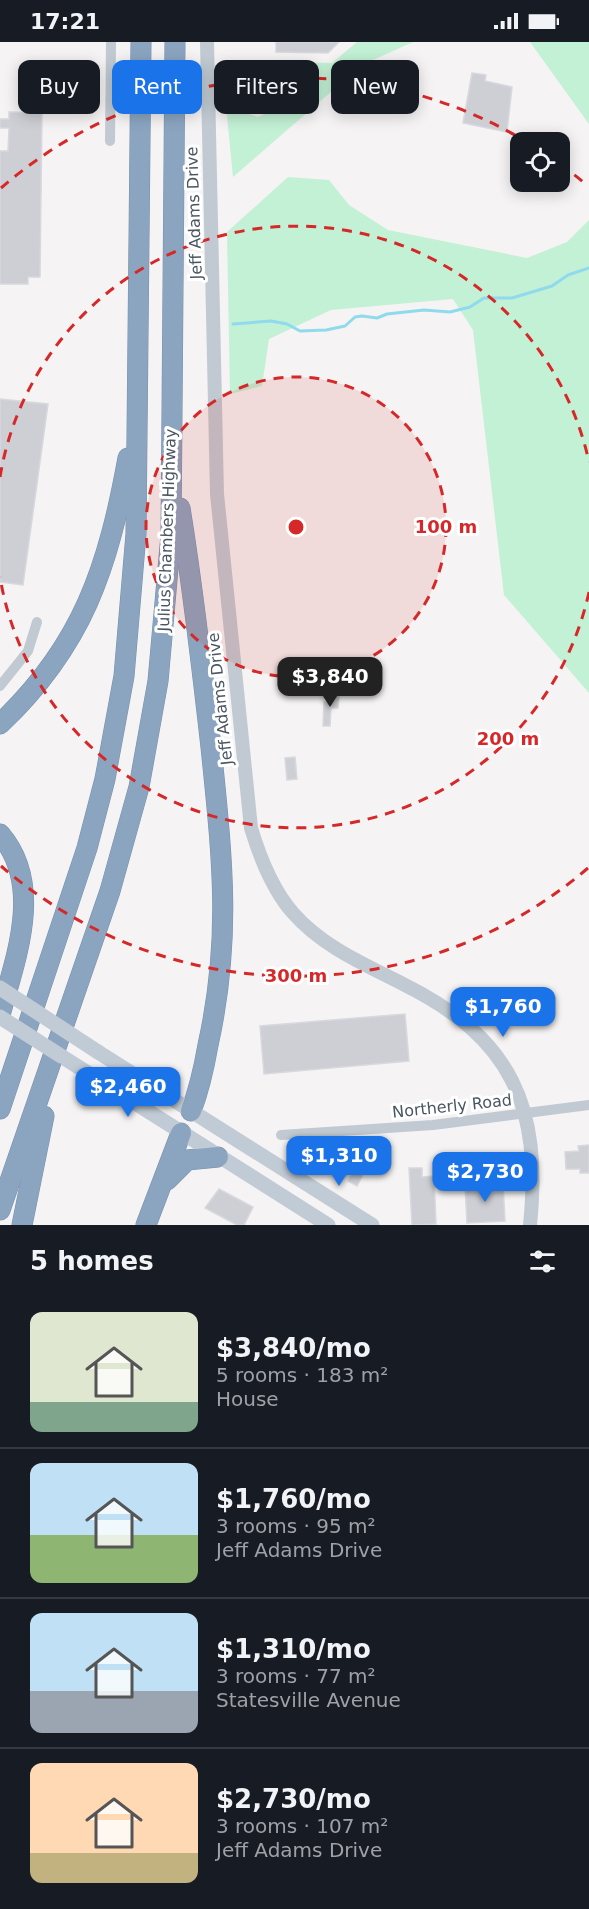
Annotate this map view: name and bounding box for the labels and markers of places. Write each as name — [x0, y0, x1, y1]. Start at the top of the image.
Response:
centre of rings — [286, 517, 306, 537]
pin: $3,840 — [281, 657, 379, 708]
pin: $1,760 — [454, 987, 552, 1038]
pin: $2,460 — [79, 1067, 177, 1118]
pin: $1,310 — [290, 1136, 388, 1187]
pin: $2,730 — [436, 1152, 534, 1203]

